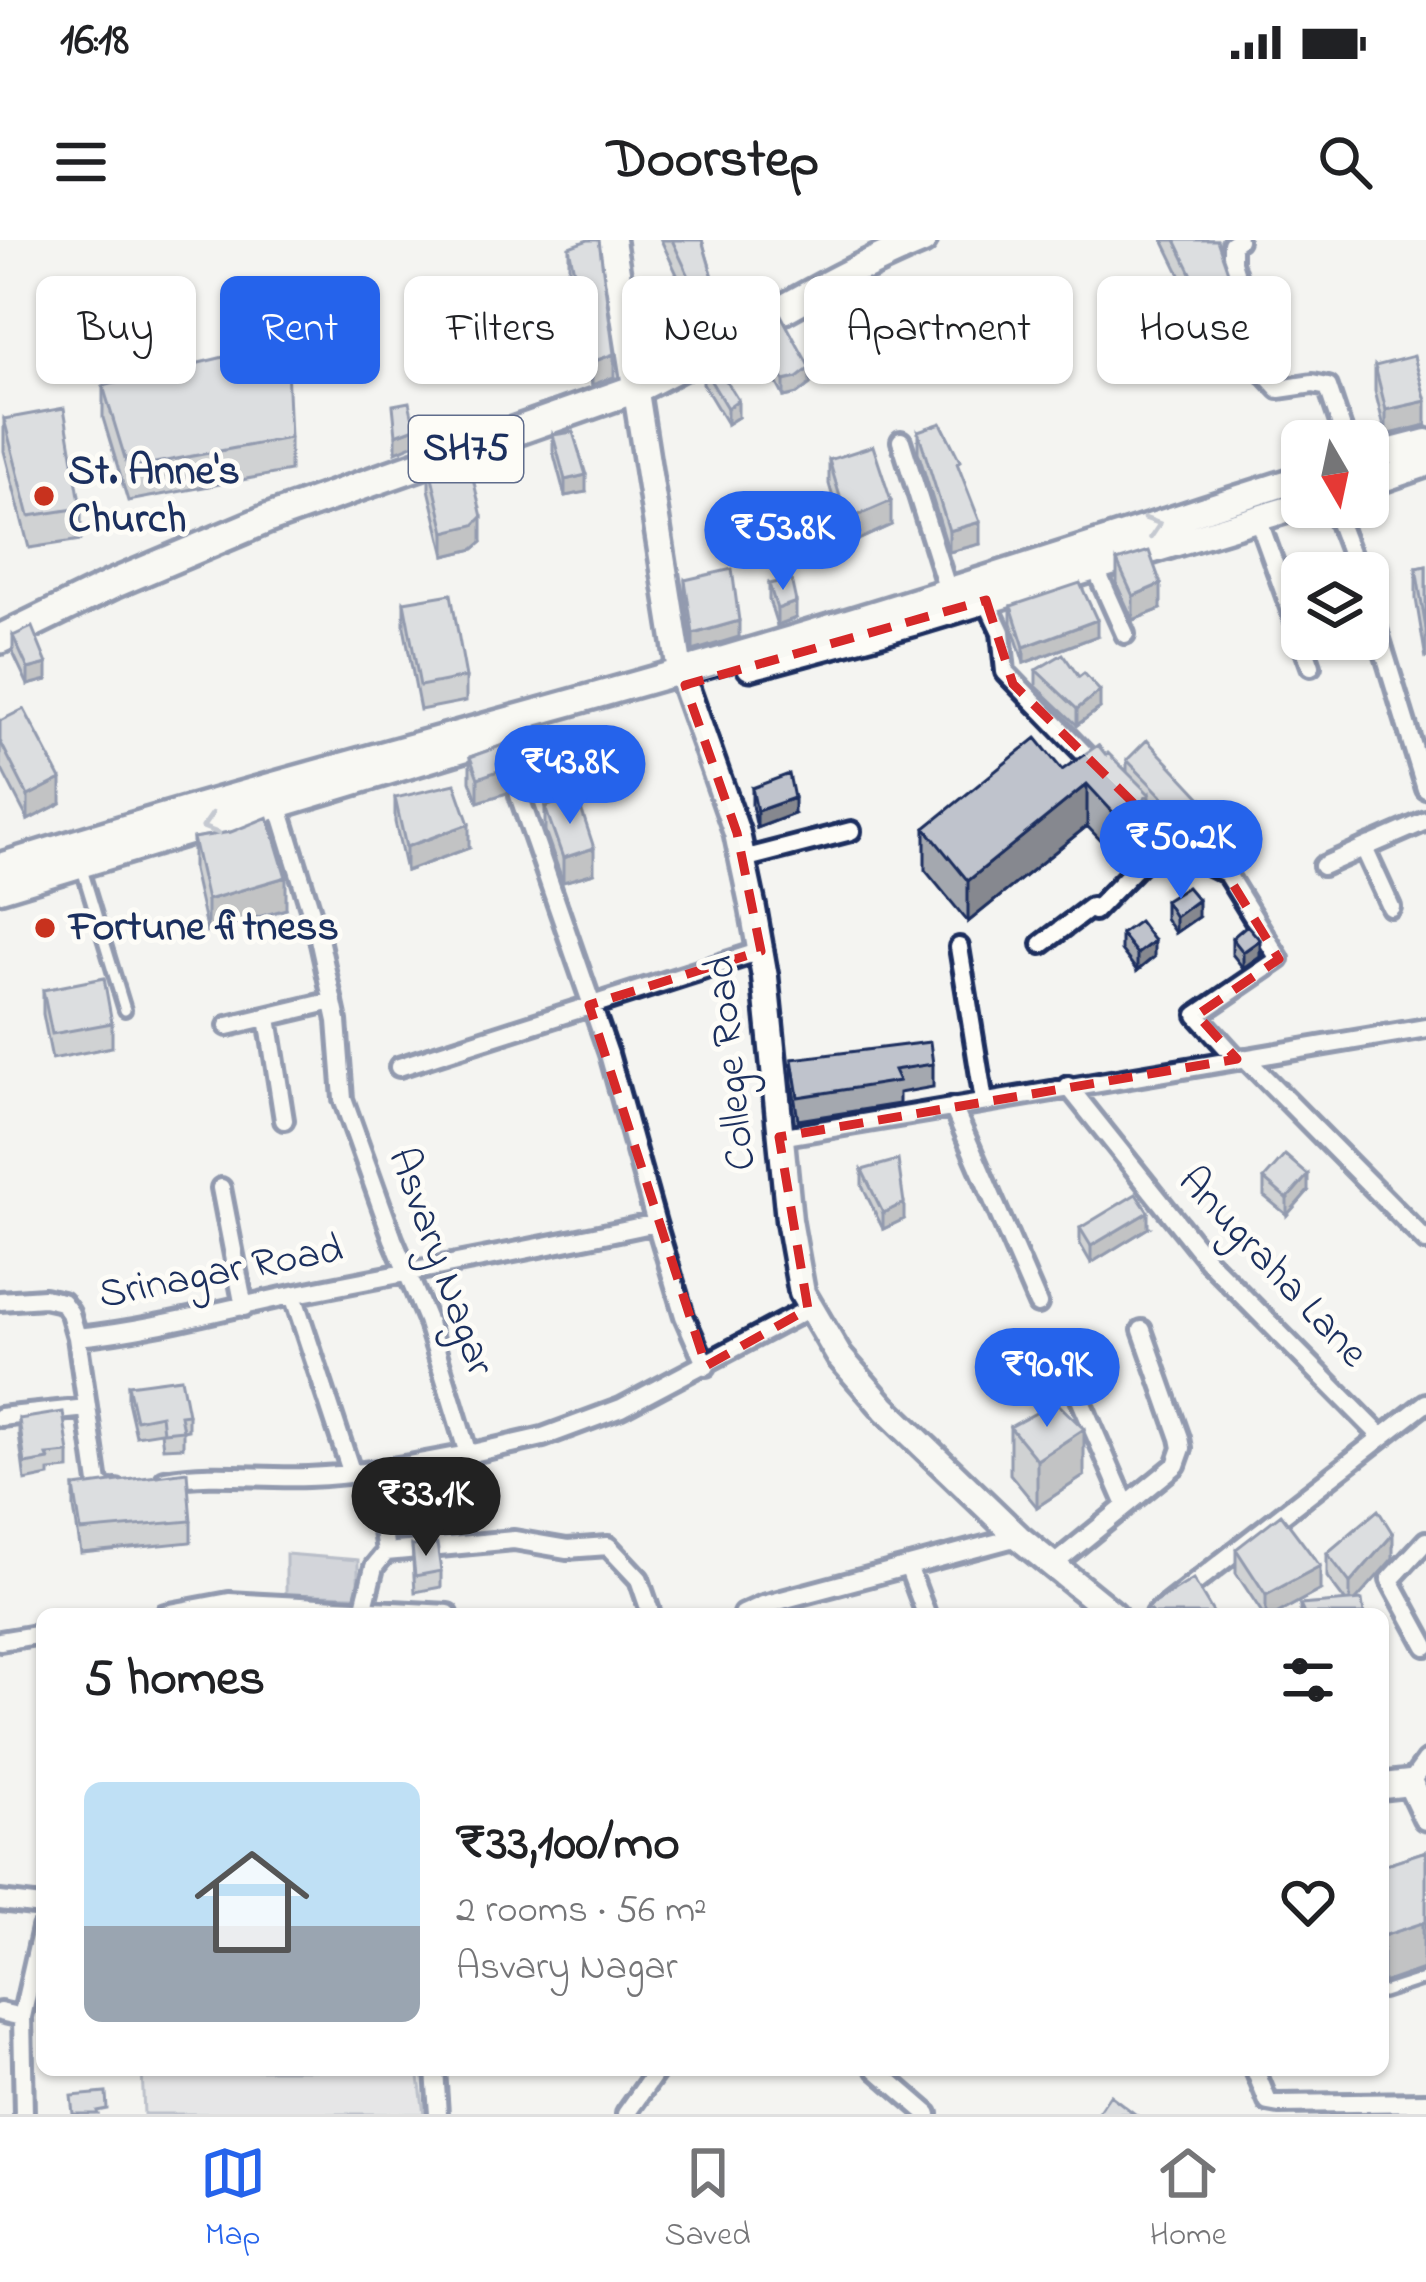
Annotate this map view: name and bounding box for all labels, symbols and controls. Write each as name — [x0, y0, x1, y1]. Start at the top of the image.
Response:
text: 16:18 — [60, 9, 129, 75]
text: Doorstep — [607, 123, 819, 201]
icon: menu — [48, 129, 114, 195]
icon: search — [1312, 129, 1378, 195]
chip: Buy — [36, 276, 196, 384]
chip: Rent — [220, 276, 380, 384]
chip: Filters — [404, 276, 598, 384]
chip: New — [622, 276, 780, 384]
chip: Apartment — [804, 276, 1073, 384]
chip: House — [1097, 276, 1291, 384]
road number: SH75 — [409, 416, 523, 482]
north arrow — [1281, 420, 1389, 528]
map controls — [1281, 420, 1389, 660]
place label: St. Anne's Church — [68, 442, 240, 551]
marker: St. Anne's Church — [31, 483, 57, 509]
pin: ₹53.8K — [685, 491, 881, 593]
text: ₹53.8K — [731, 501, 835, 558]
one-way arrow — [1142, 515, 1163, 540]
button: layers — [1281, 552, 1389, 660]
pin: ₹43.8K — [472, 725, 668, 827]
text: ₹43.8K — [521, 735, 619, 792]
pin: ₹50.2K — [1083, 800, 1279, 902]
text: ₹50.2K — [1127, 810, 1235, 867]
one-way arrow — [200, 811, 221, 836]
place label: Fortune fitness — [67, 898, 339, 959]
marker: Fortune fitness — [32, 915, 58, 941]
street label: College Road — [690, 952, 774, 1174]
street label: Asvary Nagar — [371, 1139, 510, 1385]
street label: Anugraha Lane — [1162, 1154, 1382, 1383]
street label: Srinagar Road — [94, 1219, 348, 1327]
pin: ₹90.9K — [949, 1328, 1145, 1430]
text: ₹90.9K — [1002, 1338, 1092, 1395]
pin: ₹33.1K — [328, 1457, 524, 1559]
text: ₹33.1K — [379, 1467, 473, 1524]
text: 5 homes — [84, 1643, 265, 1718]
icon: filters — [1275, 1647, 1341, 1713]
text: ₹33,100/mo — [456, 1808, 680, 1883]
icon: home — [180, 1830, 324, 1974]
icon: heart — [1275, 1869, 1341, 1935]
text: 2 rooms · 56 m² — [456, 1883, 707, 1940]
text: Asvary Nagar — [456, 1940, 678, 1997]
tab: Map — [200, 2140, 266, 2260]
tab: Saved — [665, 2140, 751, 2260]
tab: Home — [1150, 2140, 1226, 2260]

